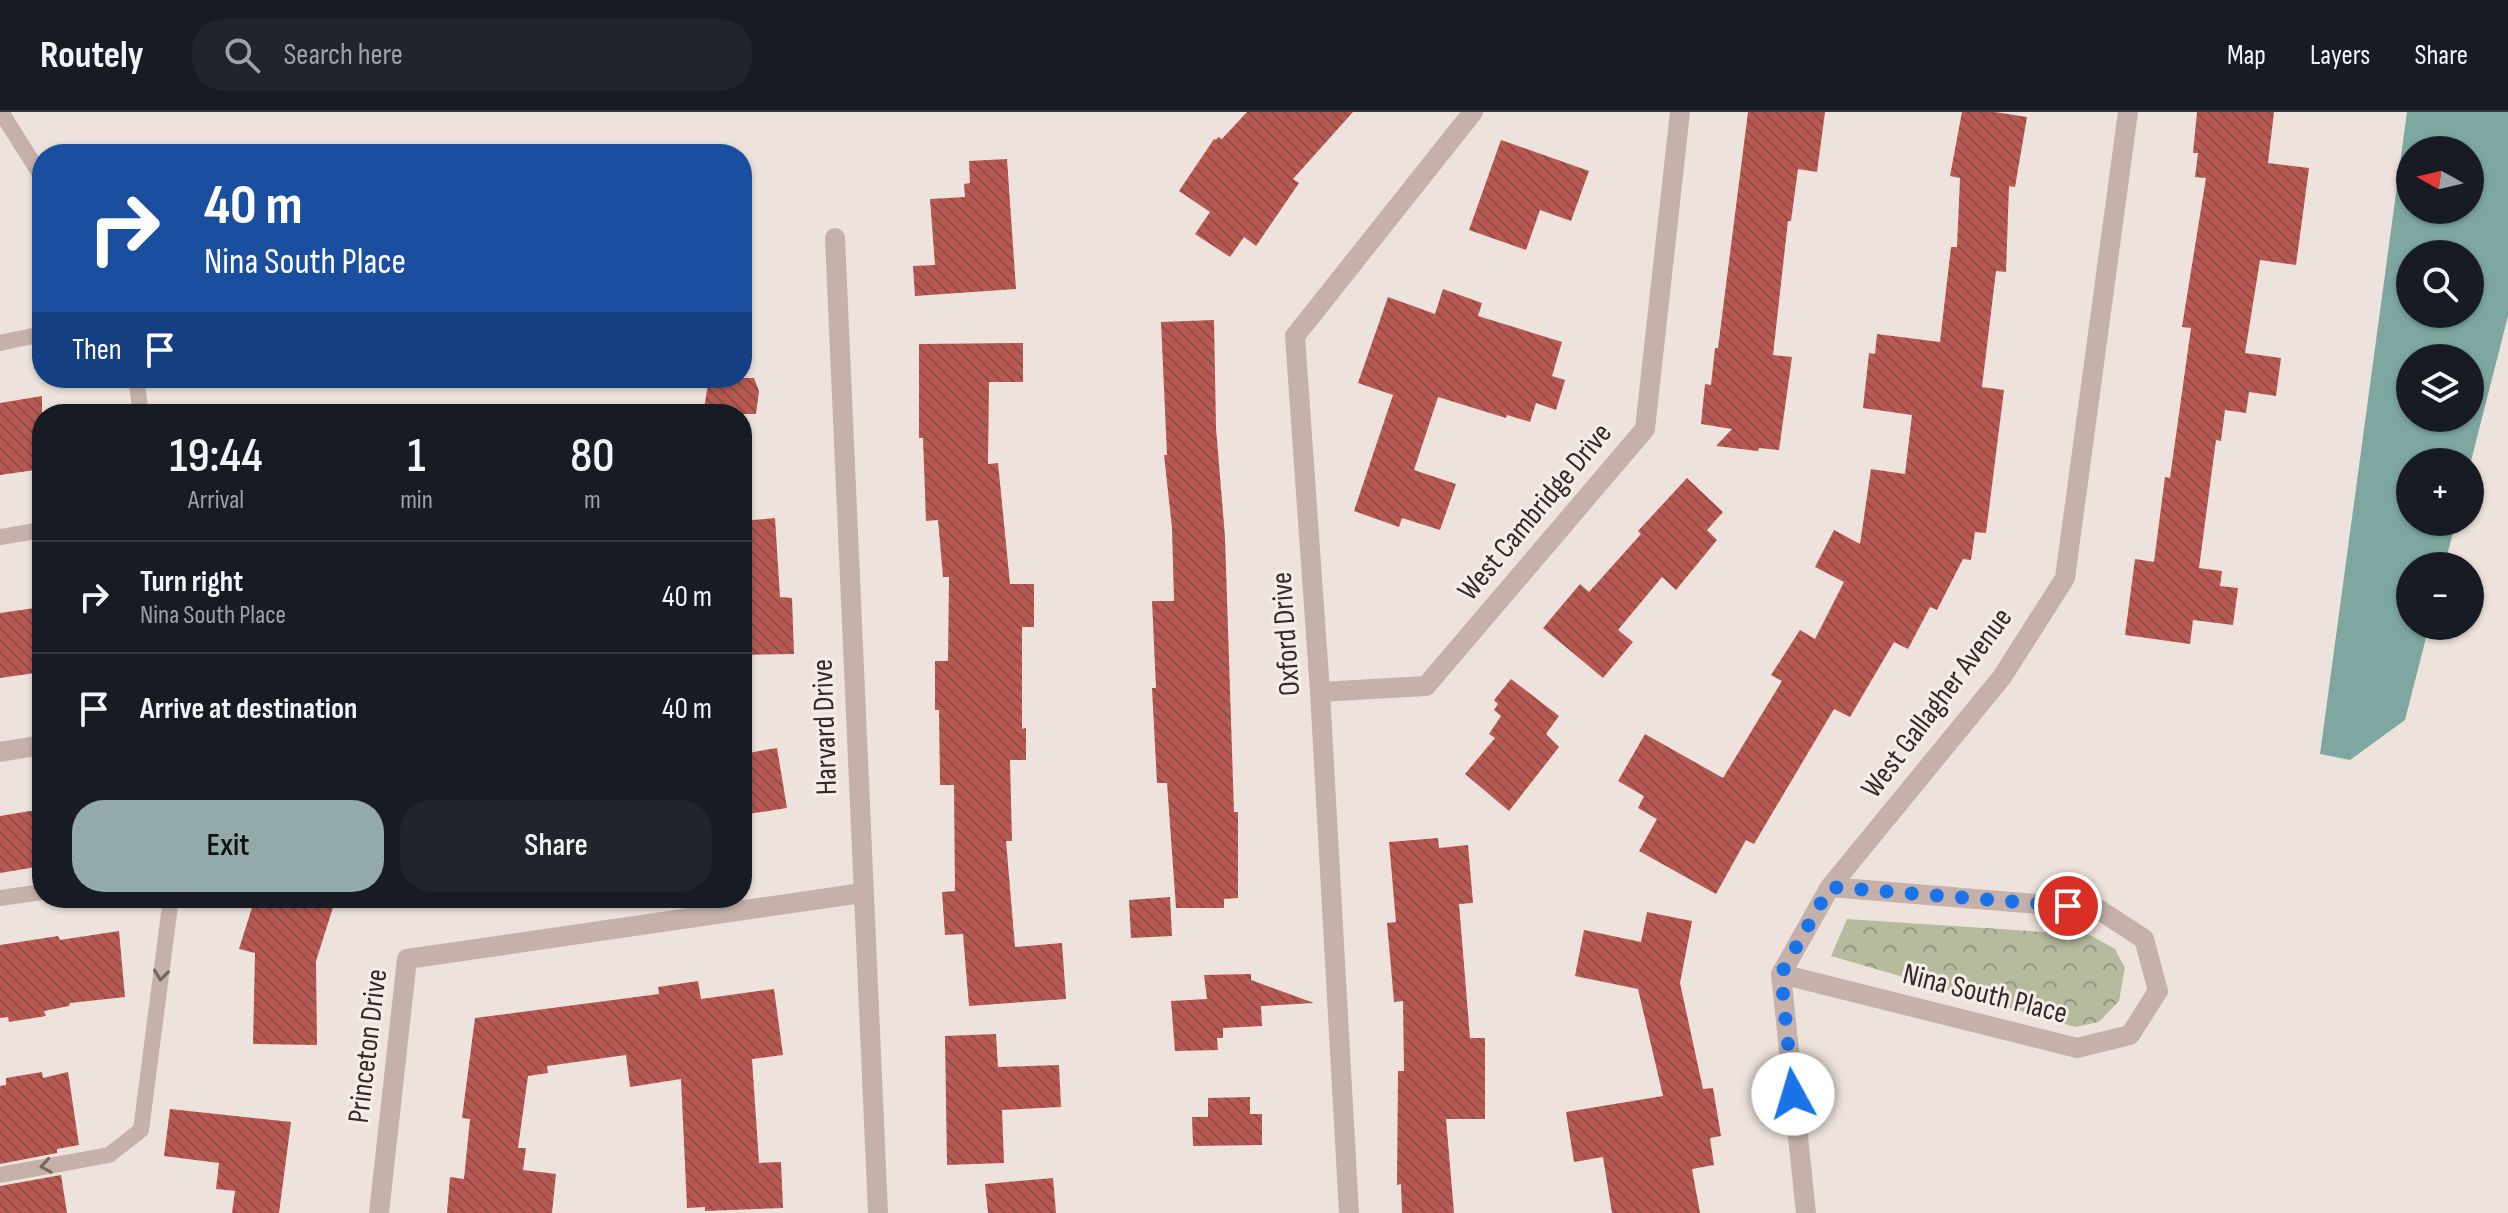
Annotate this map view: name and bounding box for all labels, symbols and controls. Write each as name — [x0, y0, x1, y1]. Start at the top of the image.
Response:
search box — [192, 19, 752, 91]
text: Routely — [40, 33, 144, 78]
icon: search — [220, 33, 264, 77]
text: Search here — [284, 37, 403, 73]
text: Map — [2227, 39, 2266, 72]
text: Layers — [2310, 39, 2370, 72]
text: Share — [2414, 39, 2468, 72]
north arrow — [2396, 136, 2484, 224]
map controls — [2396, 136, 2484, 640]
text: 40 m — [204, 173, 303, 240]
icon: right — [72, 176, 176, 280]
button: search — [2396, 240, 2484, 328]
text: Nina South Place — [204, 241, 406, 284]
icon: arrive — [138, 328, 182, 372]
text: Then — [72, 332, 122, 368]
button: layers — [2396, 344, 2484, 432]
street label: West Cambridge Drive — [1450, 416, 1620, 608]
text: 19:44 — [170, 428, 263, 485]
text: 1 — [407, 428, 425, 485]
text: 80 — [570, 428, 615, 485]
button: + — [2396, 448, 2484, 536]
text: Arrival — [188, 485, 244, 516]
text: min — [400, 485, 433, 516]
text: m — [584, 485, 601, 516]
button: − — [2396, 552, 2484, 640]
text: Turn right — [140, 564, 243, 600]
street label: Oxford Drive — [1264, 571, 1308, 697]
icon: right — [72, 575, 116, 619]
text: 40 m — [662, 579, 712, 615]
text: Nina South Place — [140, 600, 286, 631]
street label: West Gallagher Avenue — [1854, 601, 2020, 805]
street label: Harvard Drive — [805, 658, 845, 796]
icon: arrive — [72, 687, 116, 731]
text: Arrive at destination — [140, 691, 357, 727]
text: 40 m — [662, 691, 712, 727]
button: Exit — [72, 800, 384, 892]
button: Share — [400, 800, 712, 892]
pin — [2034, 872, 2102, 940]
icon: arrive — [2046, 884, 2090, 928]
street label: Nina South Place — [1899, 956, 2071, 1032]
street label: Princeton Drive — [341, 967, 395, 1125]
one-way arrow — [152, 969, 169, 982]
position arrow — [1751, 1052, 1835, 1136]
one-way arrow — [40, 1157, 53, 1174]

